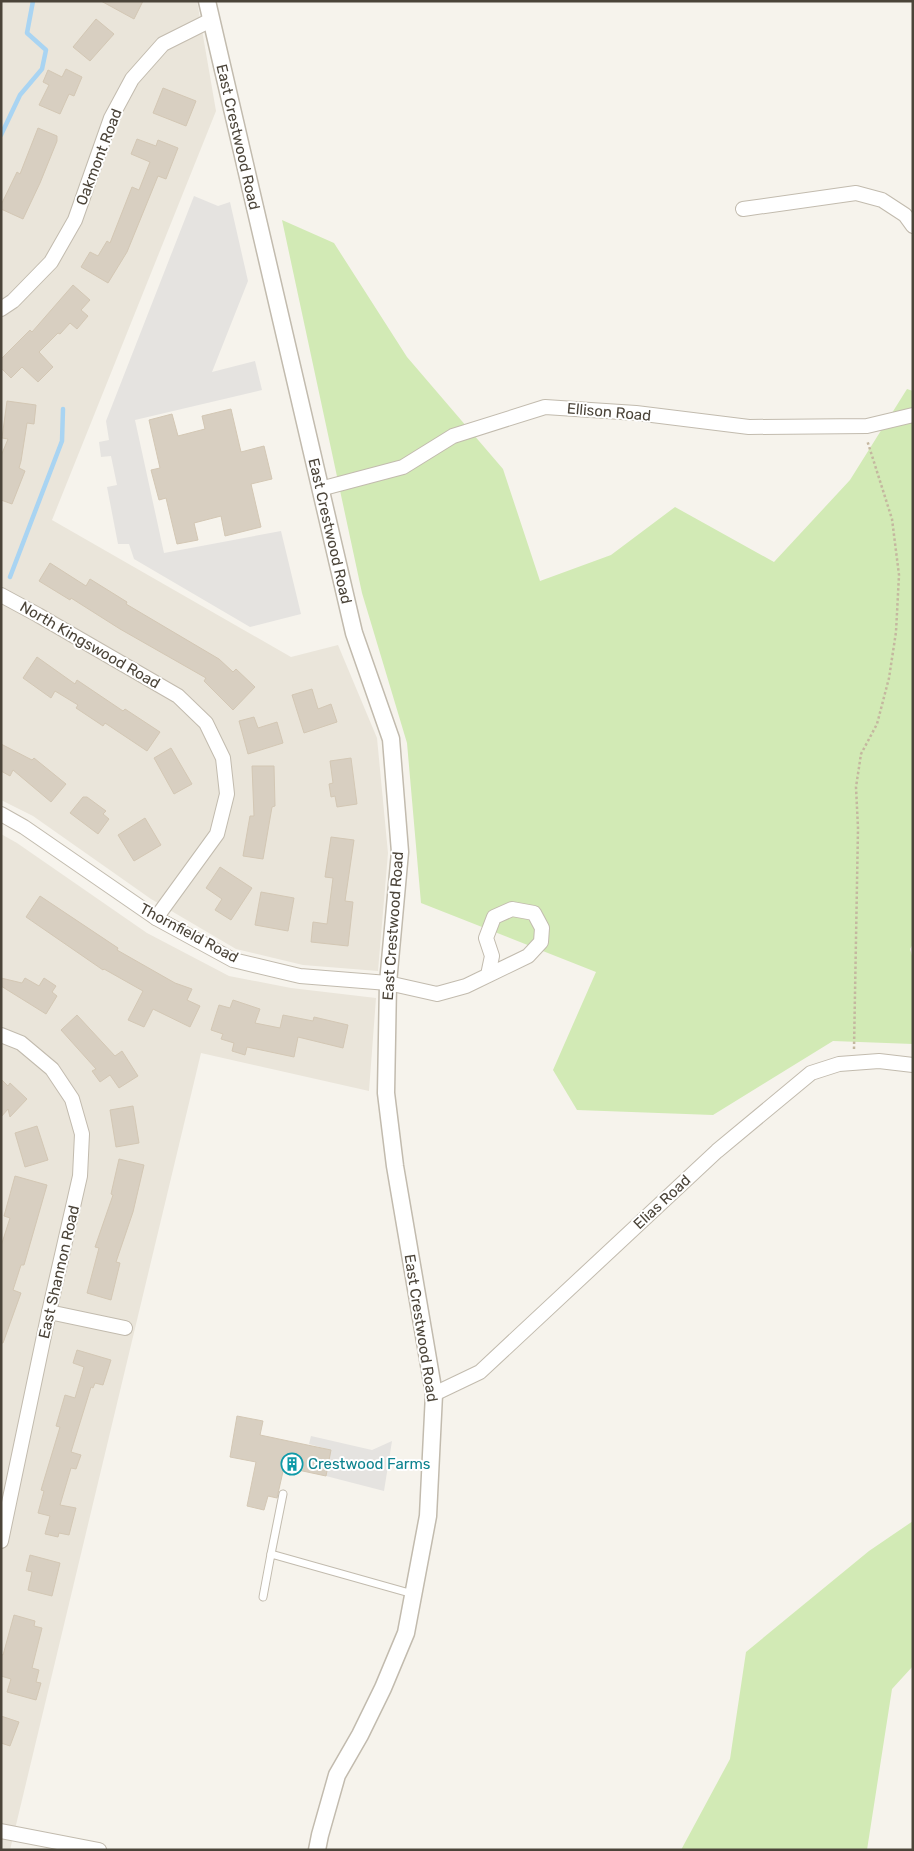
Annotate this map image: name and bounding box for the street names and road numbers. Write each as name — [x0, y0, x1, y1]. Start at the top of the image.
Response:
street label: East Crestwood Road — [212, 62, 264, 212]
street label: Oakmont Road — [72, 106, 126, 208]
street label: Ellison Road — [566, 399, 652, 425]
street label: East Crestwood Road — [304, 456, 356, 606]
street label: North Kingswood Road — [17, 598, 163, 692]
street label: East Crestwood Road — [379, 851, 407, 1001]
street label: Thornfield Road — [137, 899, 241, 967]
street label: Elias Road — [630, 1171, 694, 1233]
street label: East Shannon Road — [35, 1204, 83, 1340]
street label: East Crestwood Road — [400, 1253, 442, 1403]

